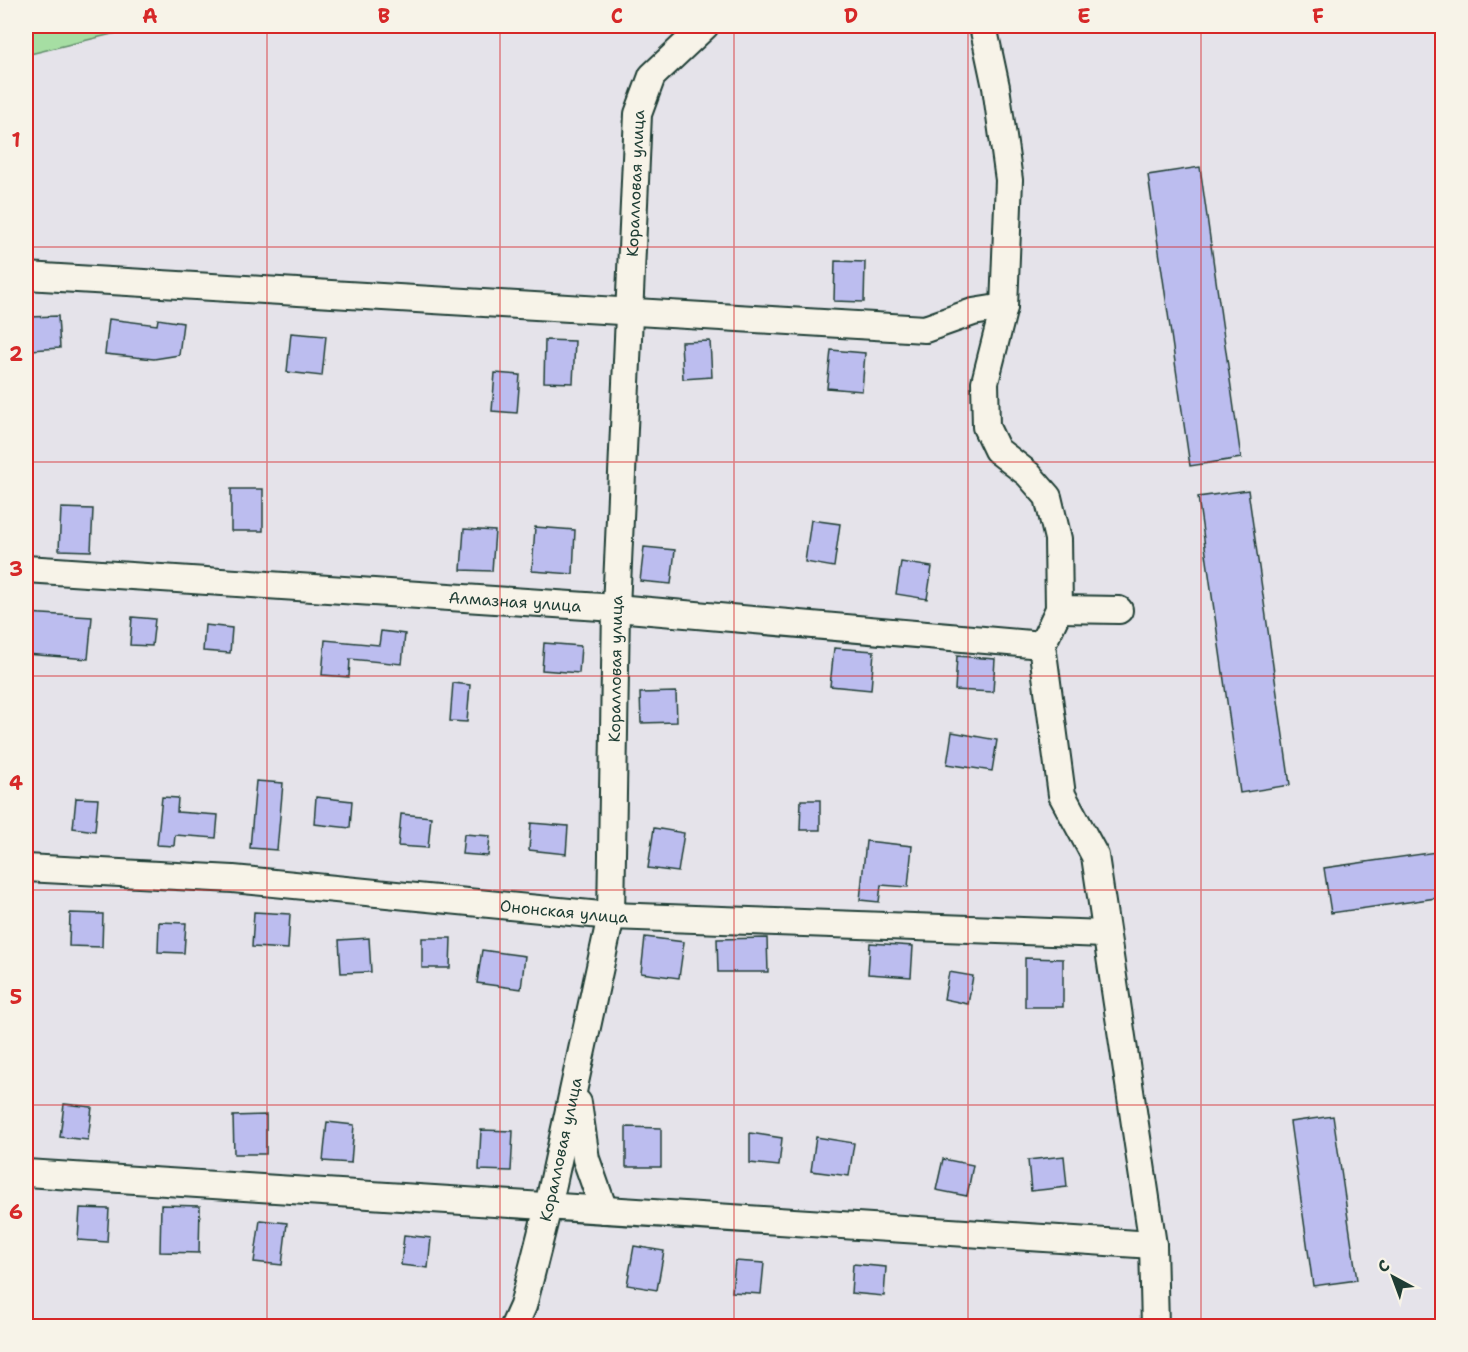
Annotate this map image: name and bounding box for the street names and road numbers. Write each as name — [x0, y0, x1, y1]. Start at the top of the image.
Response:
street label: Коралловая улица — [621, 109, 649, 257]
street label: Алмазная улица — [448, 586, 582, 616]
street label: Коралловая улица — [603, 595, 627, 743]
street label: Ононская улица — [499, 895, 629, 927]
street label: Коралловая улица — [534, 1075, 586, 1224]

